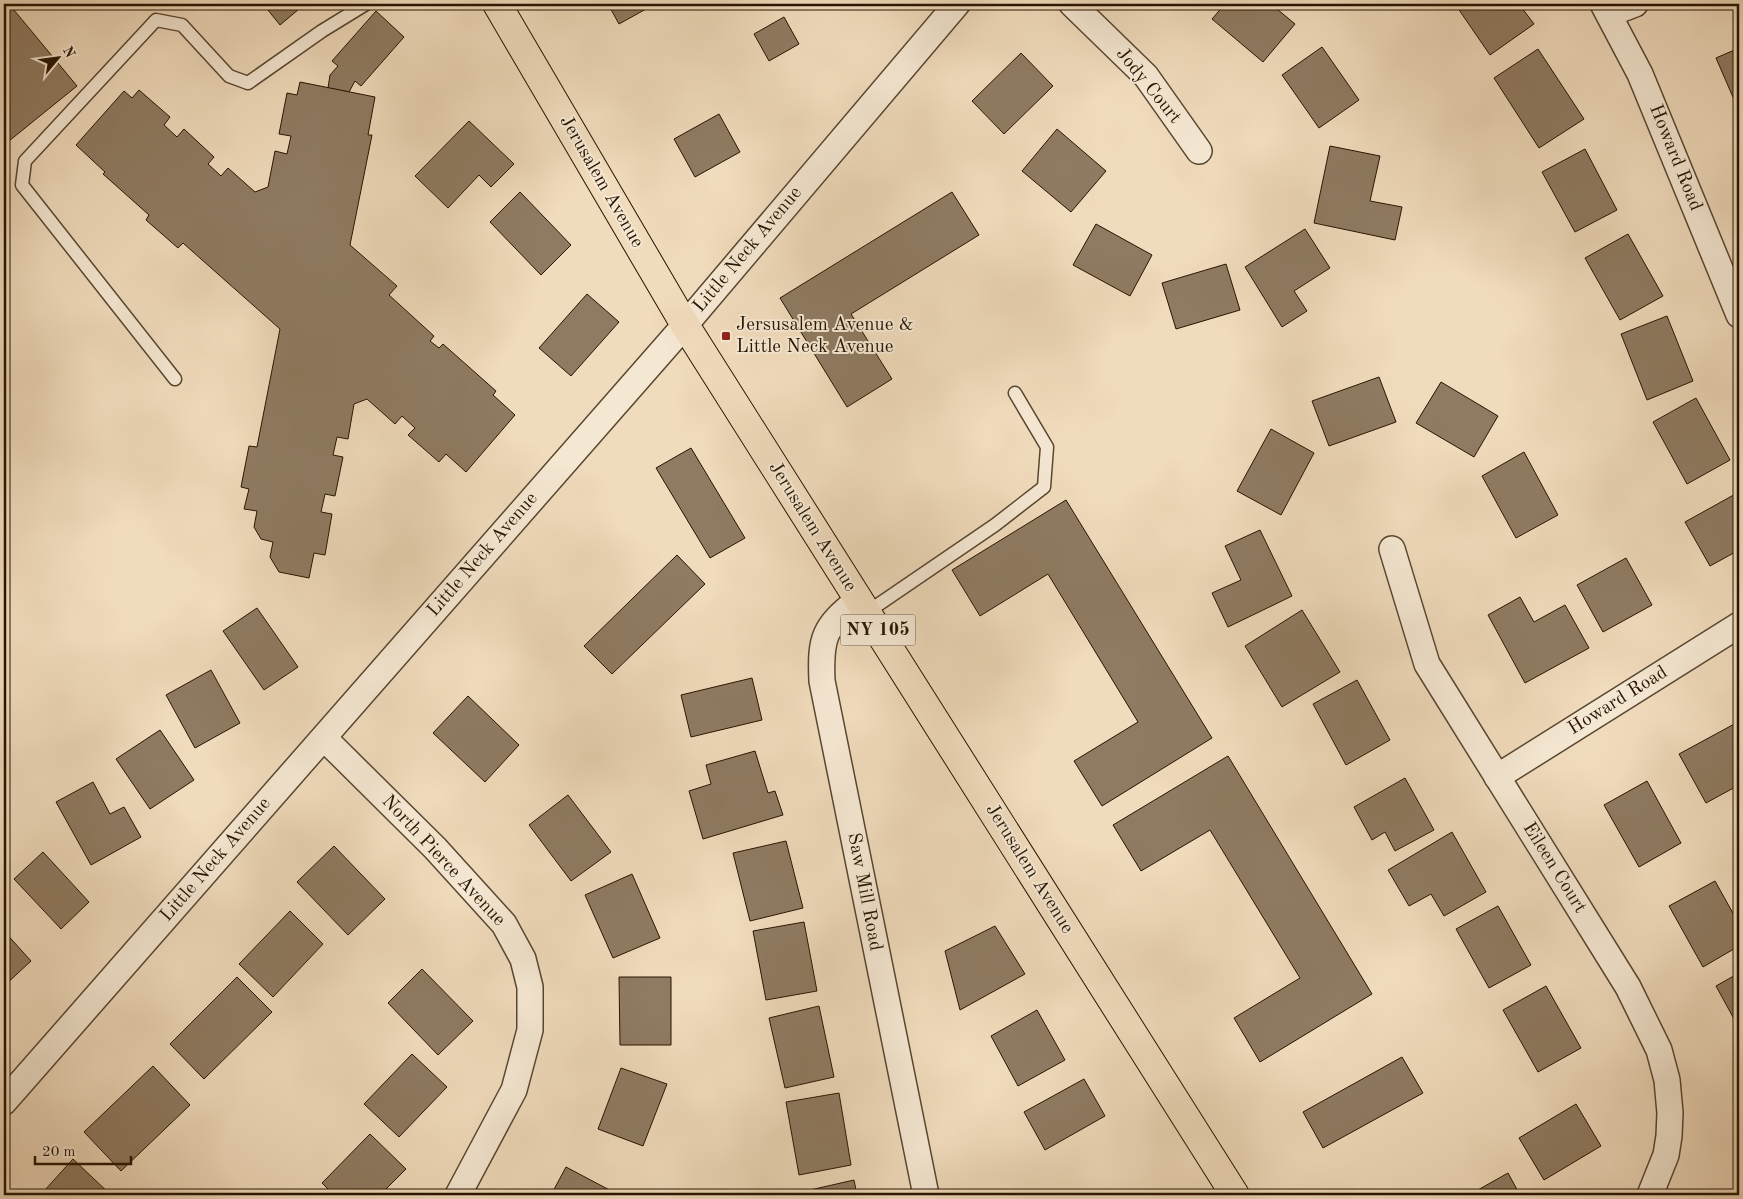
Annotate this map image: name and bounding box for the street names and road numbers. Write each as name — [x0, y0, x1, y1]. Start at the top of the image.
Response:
street label: Jody Court — [1112, 44, 1184, 128]
street label: Howard Road — [1645, 102, 1705, 214]
street label: Jerusalem Avenue — [555, 113, 647, 251]
street label: Little Neck Avenue — [690, 184, 806, 316]
street label: Jerusalem Avenue — [764, 459, 860, 595]
street label: Little Neck Avenue — [424, 489, 542, 621]
road number: NY 105 — [840, 614, 916, 646]
street label: Howard Road — [1565, 663, 1671, 739]
street label: North Pierce Avenue — [378, 792, 508, 930]
street label: Little Neck Avenue — [157, 794, 275, 926]
street label: Jerusalem Avenue — [981, 801, 1077, 937]
street label: Eileen Court — [1519, 819, 1589, 917]
street label: Saw Mill Road — [843, 831, 885, 953]

